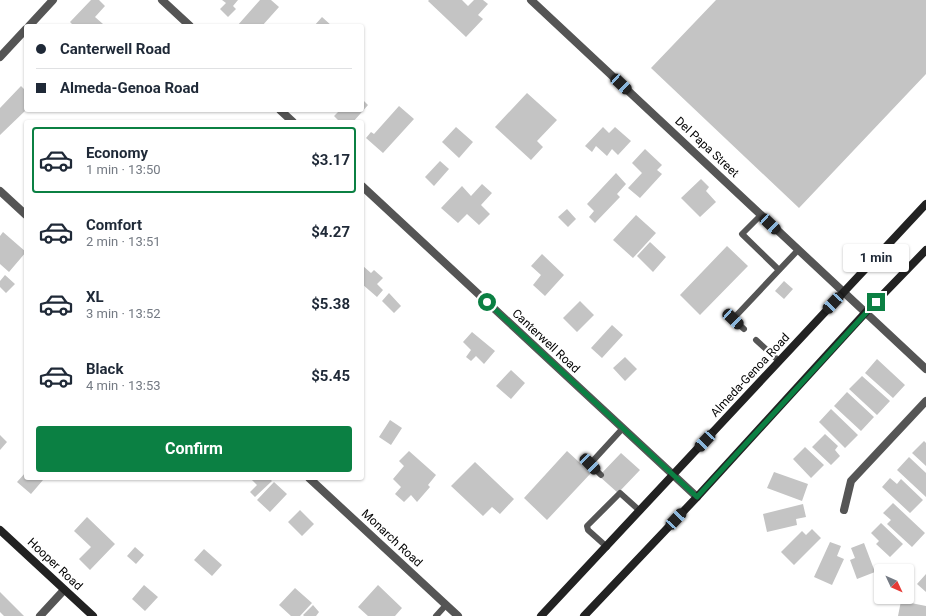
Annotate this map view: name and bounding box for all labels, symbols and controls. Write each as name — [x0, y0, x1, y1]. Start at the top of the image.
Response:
text: Canterwell Road — [60, 40, 170, 58]
car — [608, 71, 634, 97]
text: Almeda-Genoa Road — [60, 79, 199, 97]
street label: Del Papa Street — [672, 114, 742, 180]
icon: car — [38, 142, 74, 178]
text: Economy — [86, 144, 148, 162]
text: $3.17 — [311, 151, 350, 169]
text: 1 min · 13:50 — [86, 162, 161, 177]
car — [757, 211, 783, 237]
icon: car — [38, 214, 74, 250]
text: Comfort — [86, 216, 142, 234]
text: $4.27 — [311, 223, 350, 241]
text: 2 min · 13:51 — [86, 234, 161, 249]
callout: 1 min — [843, 244, 909, 272]
text: 1 min — [860, 250, 892, 265]
icon: car — [38, 286, 74, 322]
text: XL — [86, 288, 104, 306]
car — [820, 290, 846, 316]
route start — [478, 293, 496, 311]
route end — [867, 293, 885, 311]
text: $5.38 — [311, 295, 350, 313]
text: 3 min · 13:52 — [86, 306, 161, 321]
street label: Canterwell Road — [509, 306, 583, 376]
car — [720, 306, 746, 332]
street label: Almeda-Genoa Road — [708, 330, 792, 420]
icon: car — [38, 358, 74, 394]
text: Black — [86, 360, 123, 378]
text: $5.45 — [311, 367, 350, 385]
text: 4 min · 13:53 — [86, 378, 161, 393]
button: Confirm — [36, 426, 352, 472]
car — [692, 428, 718, 454]
car — [577, 451, 603, 477]
street label: Monarch Road — [359, 506, 425, 570]
car — [663, 506, 689, 532]
street label: Hooper Road — [25, 535, 85, 593]
north arrow — [874, 564, 914, 604]
map controls — [874, 564, 914, 604]

